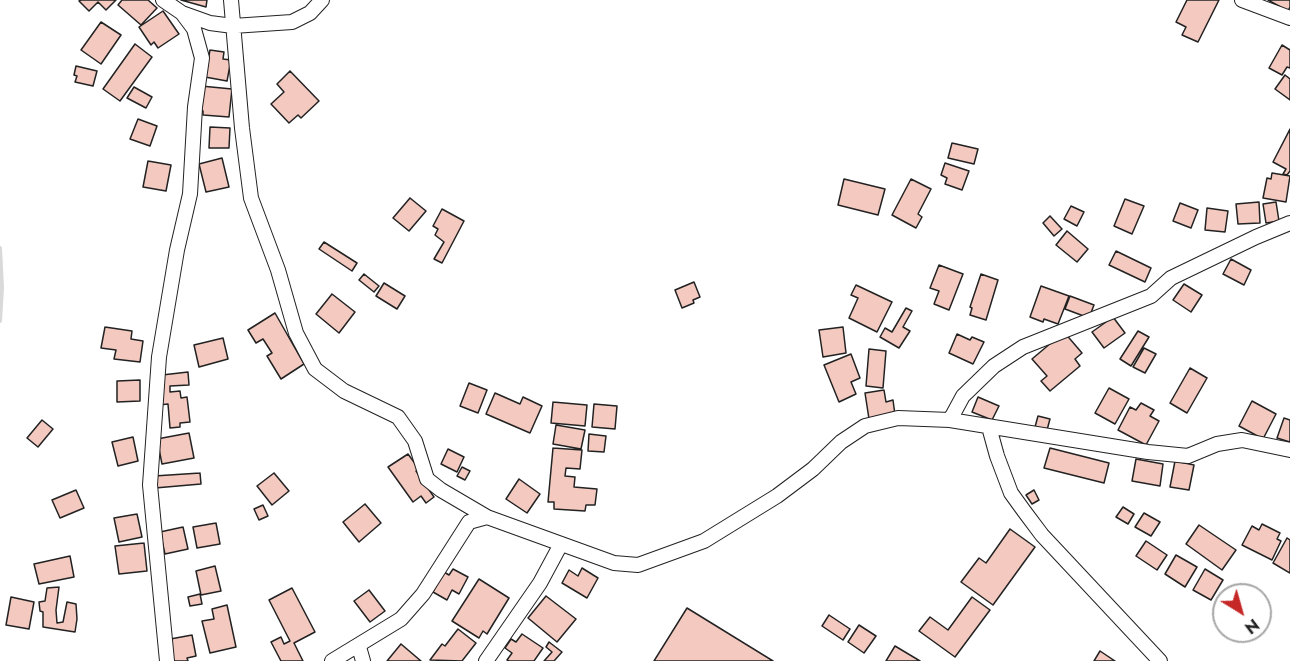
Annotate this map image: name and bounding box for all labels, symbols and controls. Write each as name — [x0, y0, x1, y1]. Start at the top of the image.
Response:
north arrow — [1212, 583, 1272, 643]
text: N — [1240, 613, 1264, 639]

